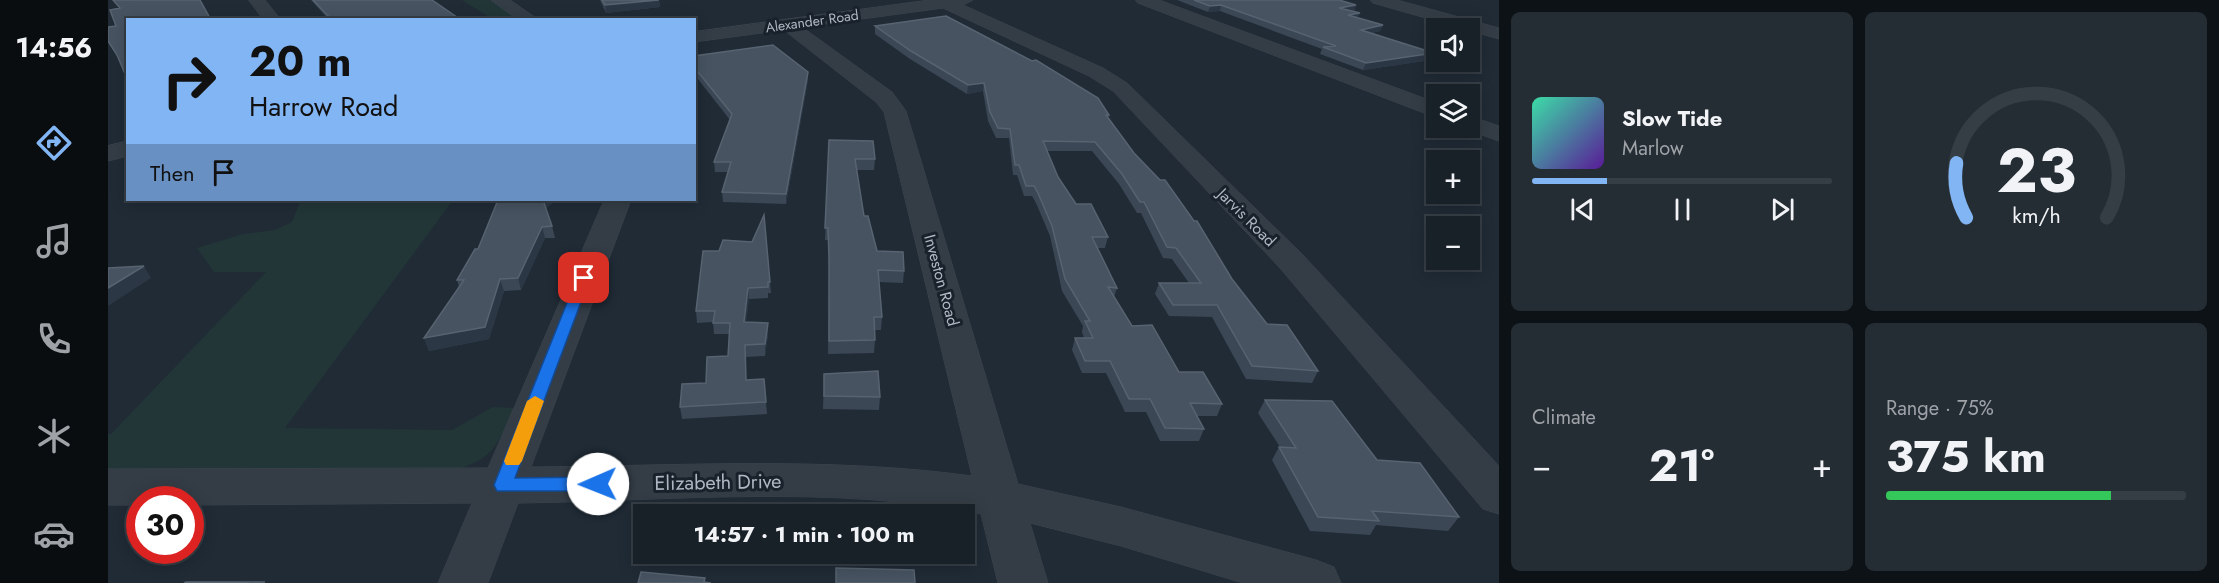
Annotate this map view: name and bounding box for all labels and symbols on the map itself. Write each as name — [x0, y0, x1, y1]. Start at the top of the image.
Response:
street label: Alexander Road — [764, 5, 860, 37]
street label: Jarvis Road — [1211, 181, 1281, 252]
street label: Investon Road — [918, 232, 965, 329]
pin — [558, 252, 609, 303]
position arrow — [566, 452, 630, 516]
street label: Elizabeth Drive — [654, 467, 782, 498]
speed limit sign: 30 — [126, 486, 204, 564]

